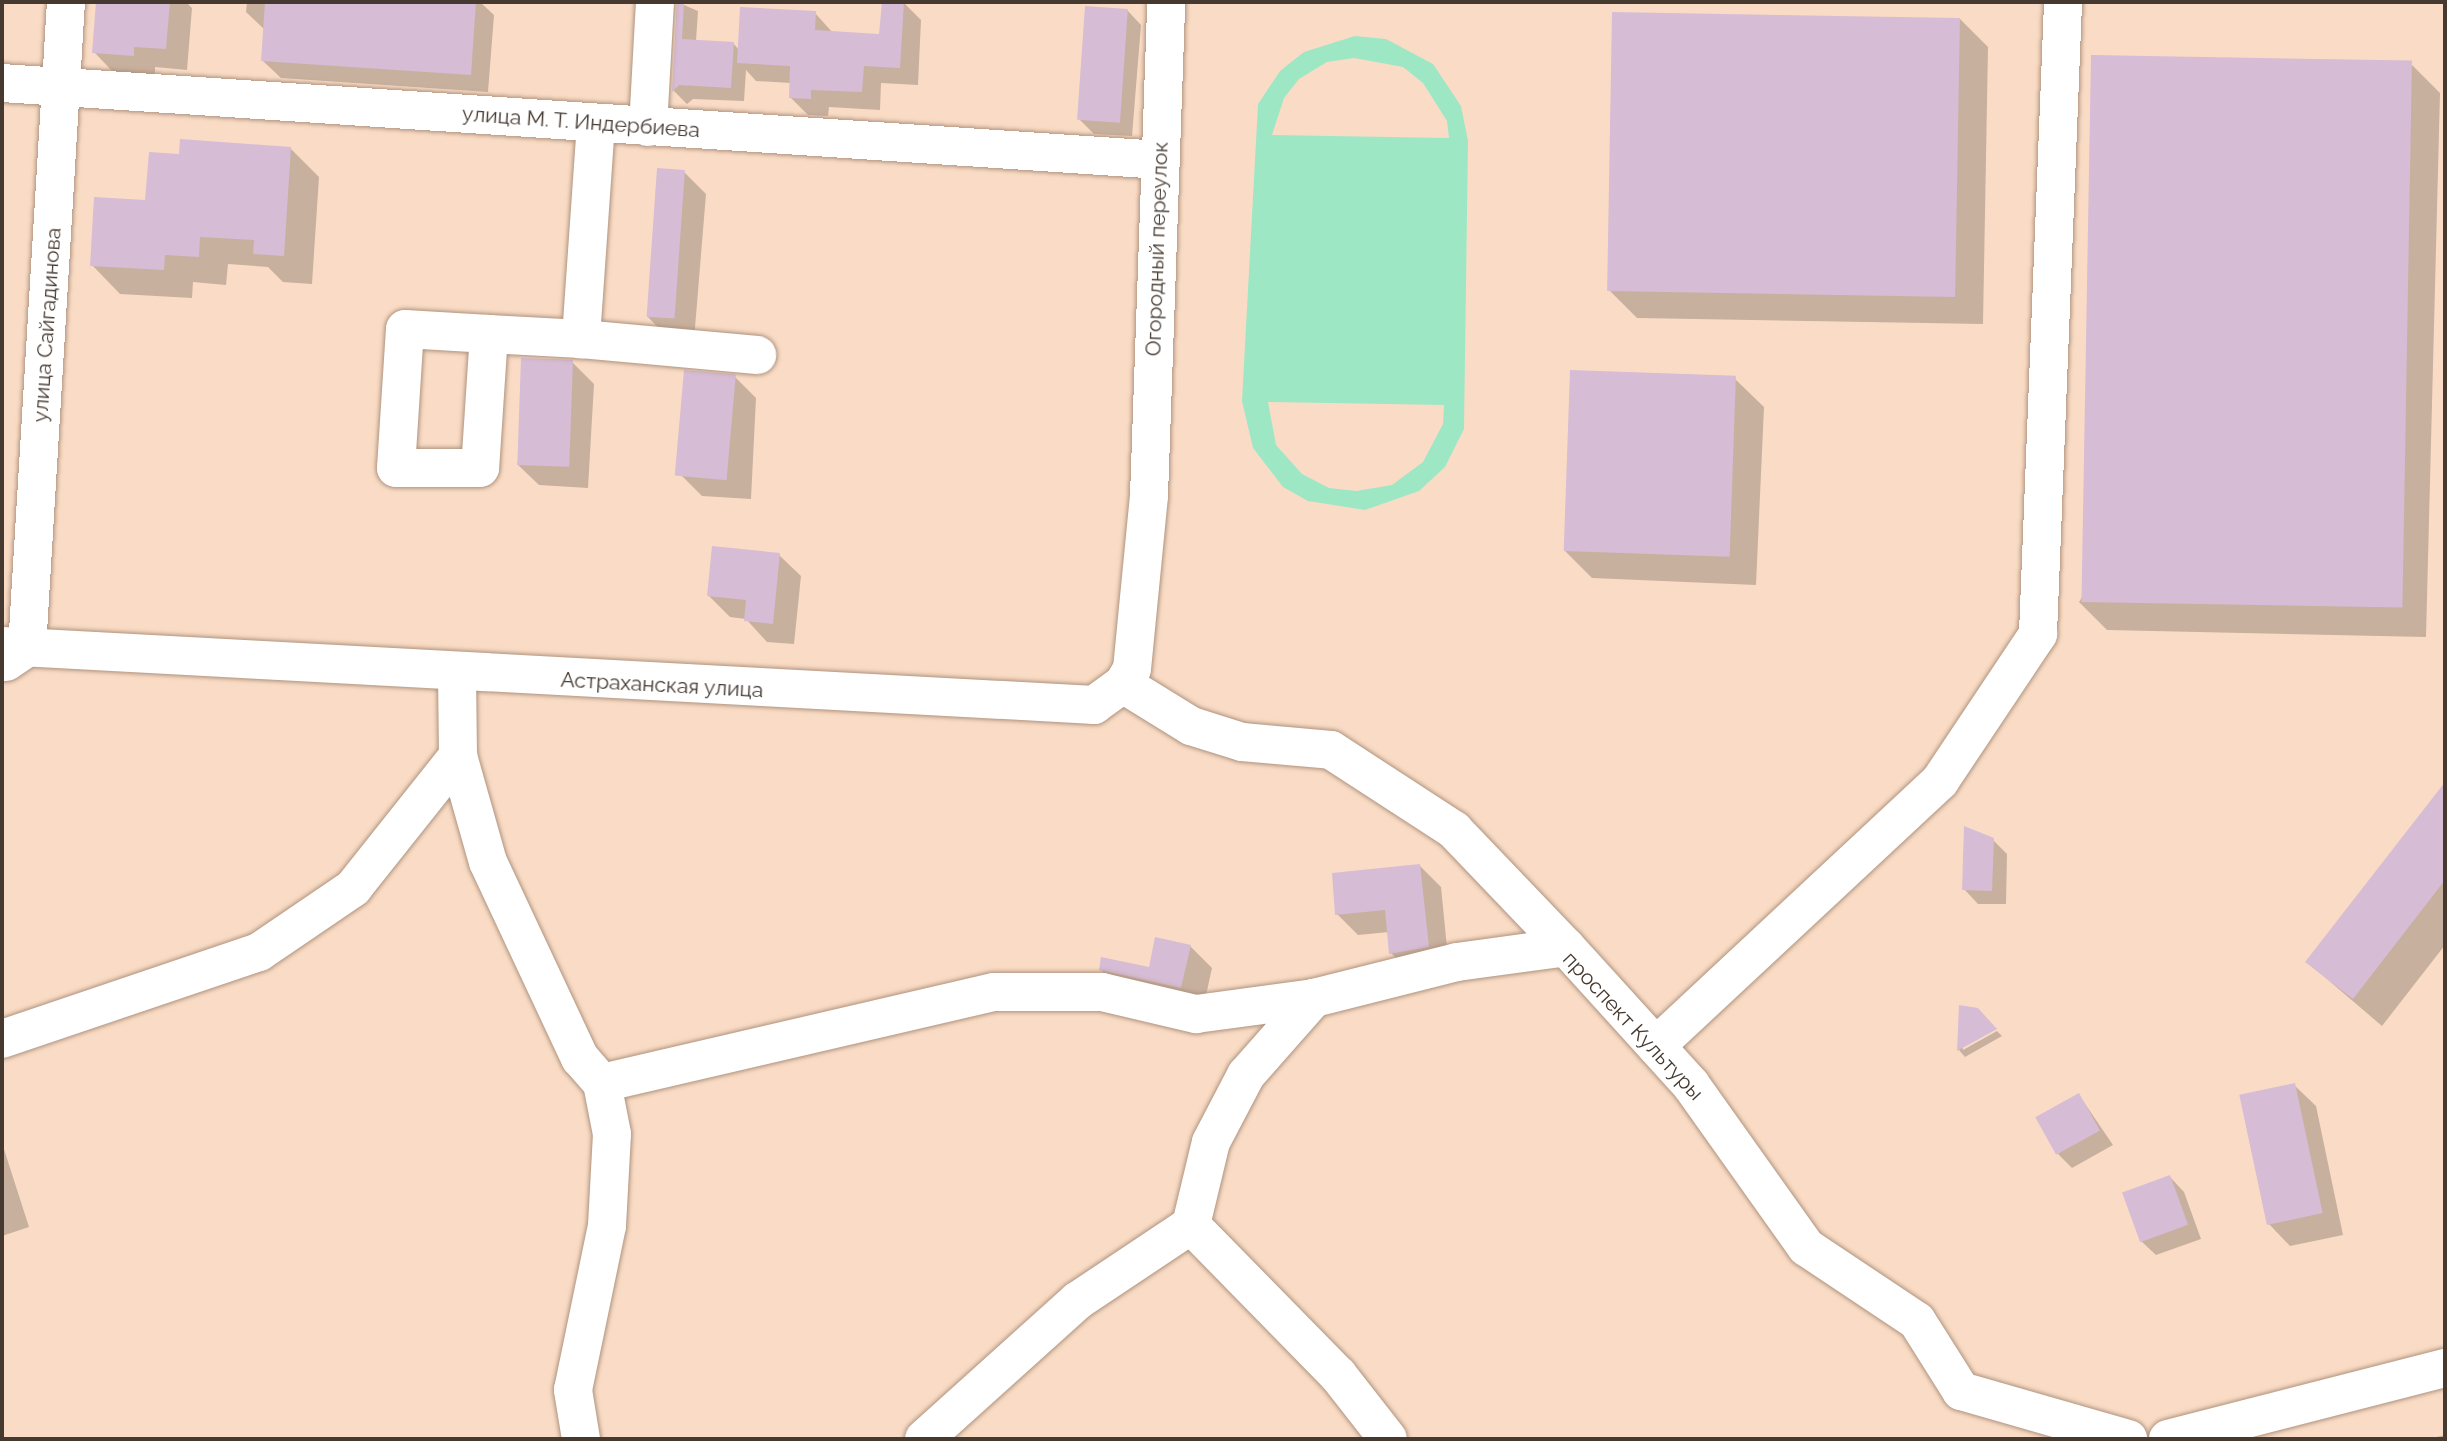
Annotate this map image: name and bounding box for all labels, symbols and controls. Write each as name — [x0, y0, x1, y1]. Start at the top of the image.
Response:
street label: улица М. Т. Индербиева — [461, 101, 701, 143]
street label: Огородный переулок — [1141, 141, 1173, 357]
street label: улица Сайгадинова — [28, 227, 66, 423]
street label: Астраханская улица — [560, 667, 764, 703]
street label: проспект Культуры — [1558, 946, 1708, 1106]

